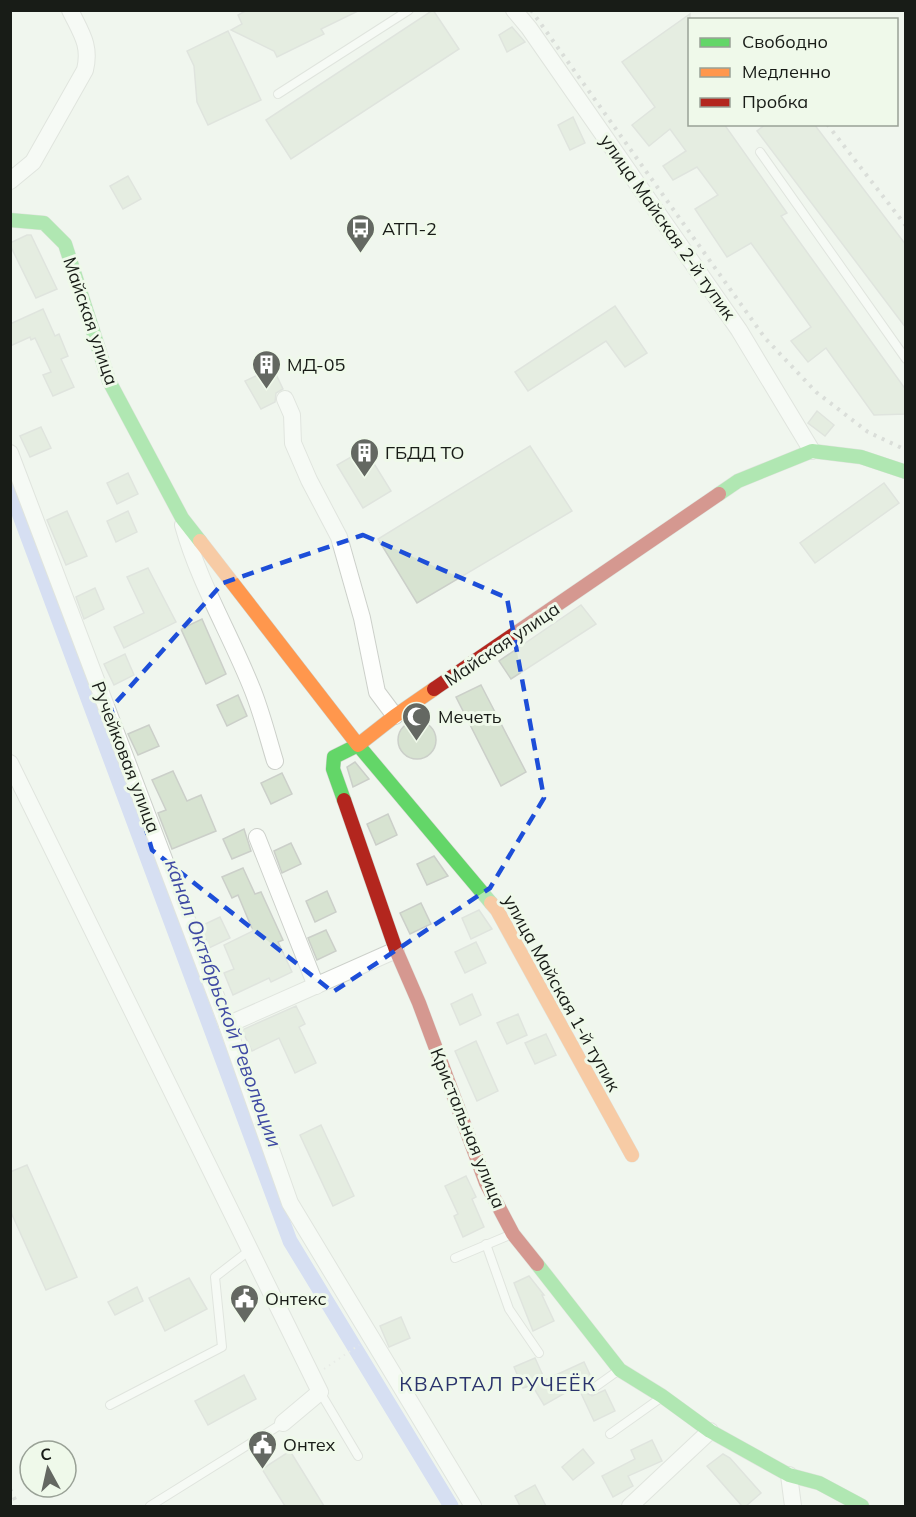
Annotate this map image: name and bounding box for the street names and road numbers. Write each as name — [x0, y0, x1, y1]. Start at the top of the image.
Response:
street label: улица Майская 2-й тупик — [595, 130, 741, 325]
street label: Майская улица — [58, 254, 124, 388]
street label: Майская улица — [440, 597, 564, 691]
street label: Ручейковая улица — [87, 678, 165, 836]
street label: улица Майская 1-й тупик — [498, 891, 626, 1096]
street label: Кристальная улица — [425, 1044, 511, 1212]

